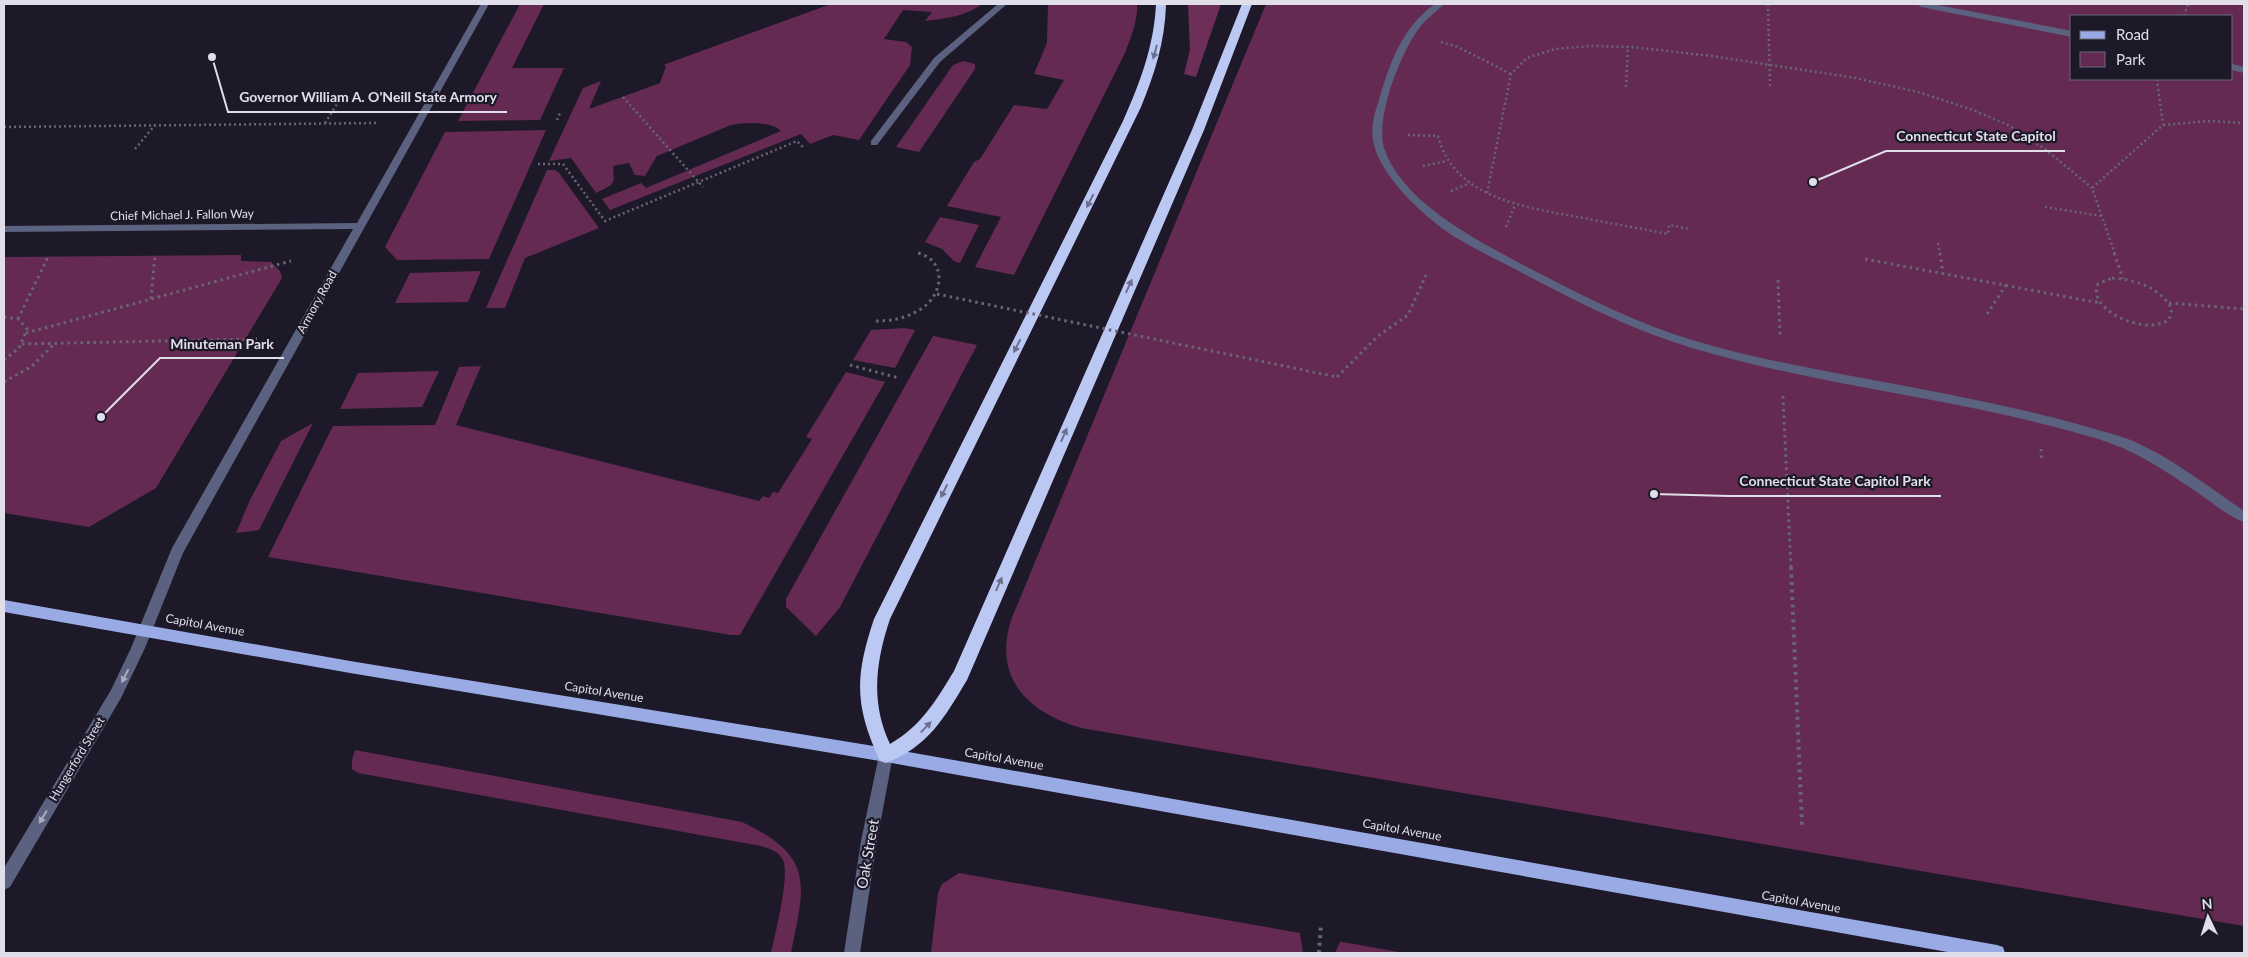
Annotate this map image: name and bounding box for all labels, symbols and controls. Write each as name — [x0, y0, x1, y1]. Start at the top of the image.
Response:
legend — [2070, 15, 2233, 80]
text: Road — [2116, 25, 2149, 43]
one-way arrow — [1150, 44, 1158, 59]
text: Park — [2116, 50, 2146, 68]
callout: Governor William A. O'Neill State Armory — [228, 83, 507, 112]
text: Governor William A. O'Neill State Armory — [239, 88, 497, 105]
callout: Connecticut State Capitol — [1886, 122, 2065, 151]
text: Connecticut State Capitol — [1896, 127, 2056, 144]
one-way arrow — [1086, 193, 1094, 208]
street label: Chief Michael J. Fallon Way — [110, 206, 255, 223]
street label: Armory Road — [293, 268, 340, 336]
one-way arrow — [1126, 279, 1134, 293]
callout: Minuteman Park — [160, 329, 284, 358]
text: Minuteman Park — [170, 335, 274, 352]
one-way arrow — [1013, 339, 1021, 353]
one-way arrow — [1061, 428, 1069, 442]
callout: Connecticut State Capitol Park — [1729, 467, 1941, 496]
text: Connecticut State Capitol Park — [1739, 472, 1931, 489]
one-way arrow — [940, 484, 948, 498]
one-way arrow — [995, 576, 1003, 591]
street label: Capitol Avenue — [164, 610, 246, 639]
one-way arrow — [121, 669, 129, 684]
street label: Capitol Avenue — [563, 678, 645, 705]
street label: Hungerford Street — [46, 713, 108, 804]
one-way arrow — [920, 722, 932, 734]
street label: Capitol Avenue — [963, 744, 1045, 773]
one-way arrow — [38, 810, 47, 823]
street label: Capitol Avenue — [1361, 815, 1443, 844]
street label: Oak Street — [852, 817, 882, 890]
street label: Capitol Avenue — [1760, 887, 1842, 916]
north arrow — [2183, 892, 2233, 942]
text: N — [2201, 895, 2213, 912]

